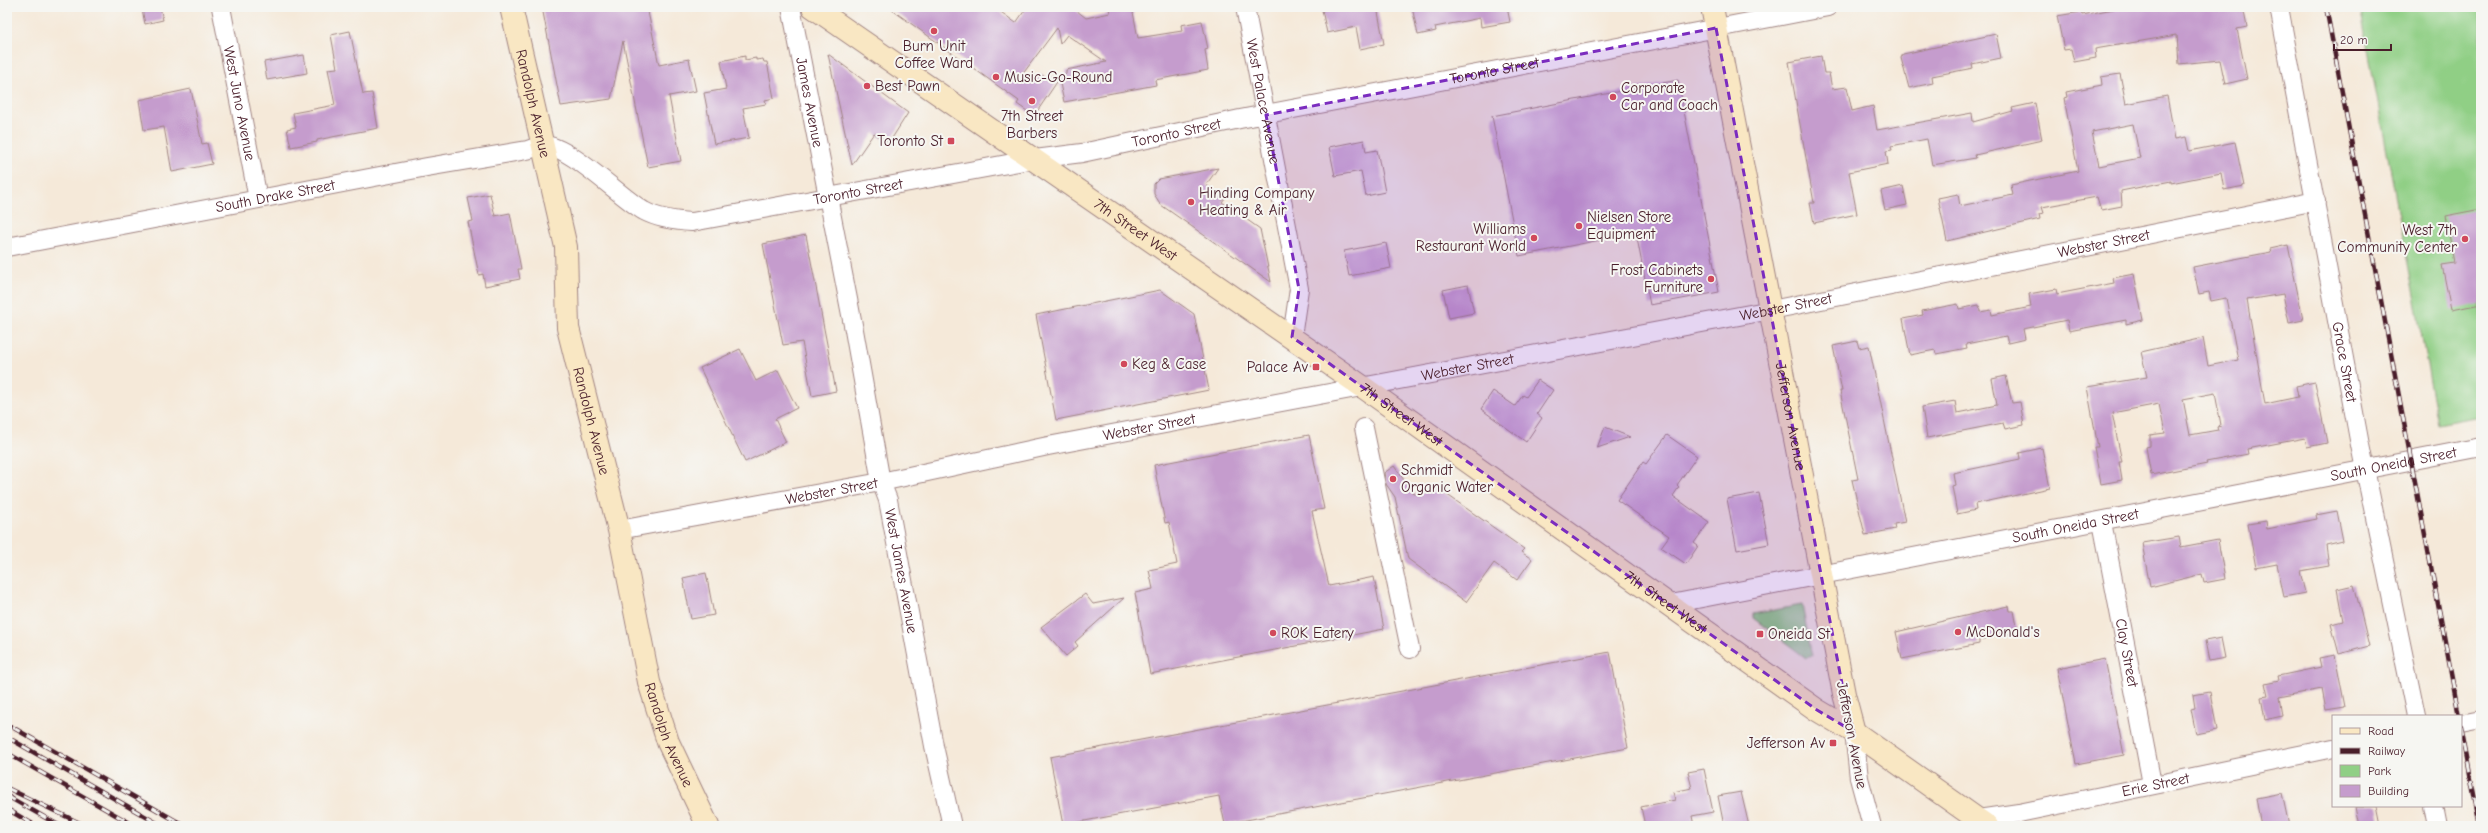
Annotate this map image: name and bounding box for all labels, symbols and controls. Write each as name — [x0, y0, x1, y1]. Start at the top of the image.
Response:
marker: Burn Unit Coffee Ward — [929, 26, 939, 36]
scale bar — [2334, 26, 2391, 52]
text: 20 m — [2340, 33, 2368, 47]
place label: Burn Unit Coffee Ward — [895, 37, 973, 72]
street label: West Palace Avenue — [1242, 37, 1284, 166]
street label: West Juno Avenue — [220, 44, 260, 163]
street label: Randolph Avenue — [512, 48, 554, 160]
street label: Toronto Street — [1448, 53, 1541, 88]
street label: James Avenue — [792, 56, 827, 149]
place label: Music-Go-Round — [1004, 68, 1112, 86]
marker: Music-Go-Round — [991, 72, 1001, 82]
place label: Best Pawn — [875, 77, 940, 95]
place label: Corporate Car and Coach — [1621, 79, 1718, 114]
marker: Best Pawn — [862, 81, 872, 91]
marker: Corporate Car and Coach — [1608, 92, 1618, 102]
marker: 7th Street Barbers — [1027, 96, 1037, 106]
place label: 7th Street Barbers — [1001, 107, 1064, 142]
street label: Toronto Street — [1130, 114, 1223, 151]
place label: Toronto St — [877, 132, 944, 150]
marker: Toronto St — [946, 136, 956, 146]
street label: Toronto Street — [812, 174, 905, 209]
street label: South Drake Street — [214, 176, 337, 216]
place label: Hinding Company Heating & Air — [1199, 184, 1315, 219]
street label: 7th Street West — [1090, 195, 1181, 265]
marker: Hinding Company Heating & Air — [1186, 197, 1196, 207]
place label: Nielsen Store Equipment — [1587, 208, 1672, 243]
place label: Williams Restaurant World — [1416, 220, 1526, 255]
marker: Nielsen Store Equipment — [1574, 221, 1584, 231]
place label: West 7th Community Center — [2337, 221, 2457, 256]
street label: Webster Street — [2056, 225, 2152, 261]
marker: Williams Restaurant World — [1529, 233, 1539, 243]
marker: West 7th Community Center — [2460, 234, 2470, 244]
place label: Frost Cabinets Furniture — [1611, 261, 1703, 296]
marker: Frost Cabinets Furniture — [1706, 274, 1716, 284]
street label: Webster Street — [1738, 289, 1834, 325]
street label: Grace Street — [2328, 320, 2361, 404]
street label: Webster Street — [1420, 349, 1516, 385]
place label: Keg & Case — [1132, 355, 1207, 373]
place label: Palace Av — [1247, 358, 1309, 376]
marker: Keg & Case — [1119, 359, 1129, 369]
street label: Jefferson Avenue — [1772, 361, 1810, 472]
marker: Palace Av — [1311, 362, 1321, 372]
street label: Randolph Avenue — [569, 365, 614, 477]
street label: 7th Street West — [1357, 379, 1447, 450]
street label: Webster Street — [1101, 409, 1197, 444]
street label: South Oneida Street — [2329, 443, 2459, 485]
place label: Schmidt Organic Water — [1401, 461, 1493, 496]
street label: Webster Street — [784, 474, 880, 508]
marker: Schmidt Organic Water — [1388, 474, 1398, 484]
street label: South Oneida Street — [2011, 504, 2141, 547]
street label: West James Avenue — [881, 507, 922, 635]
street label: 7th Street West — [1621, 567, 1711, 638]
street label: Clay Street — [2112, 617, 2142, 689]
place label: McDonald's — [1966, 623, 2040, 641]
place label: ROK Eatery — [1281, 624, 1354, 642]
place label: Oneida St — [1768, 625, 1831, 643]
marker: McDonald's — [1953, 627, 1963, 637]
marker: ROK Eatery — [1268, 628, 1278, 638]
marker: Oneida St — [1755, 629, 1765, 639]
street label: Randolph Avenue — [641, 680, 697, 790]
street label: Jefferson Avenue — [1833, 680, 1871, 791]
legend — [2332, 715, 2462, 807]
text: Road — [2368, 724, 2394, 738]
place label: Jefferson Av — [1747, 734, 1826, 752]
marker: Jefferson Av — [1828, 738, 1838, 748]
text: Railway — [2368, 744, 2406, 758]
text: Park — [2368, 764, 2391, 778]
street label: Erie Street — [2120, 769, 2192, 800]
text: Building — [2368, 784, 2409, 798]

